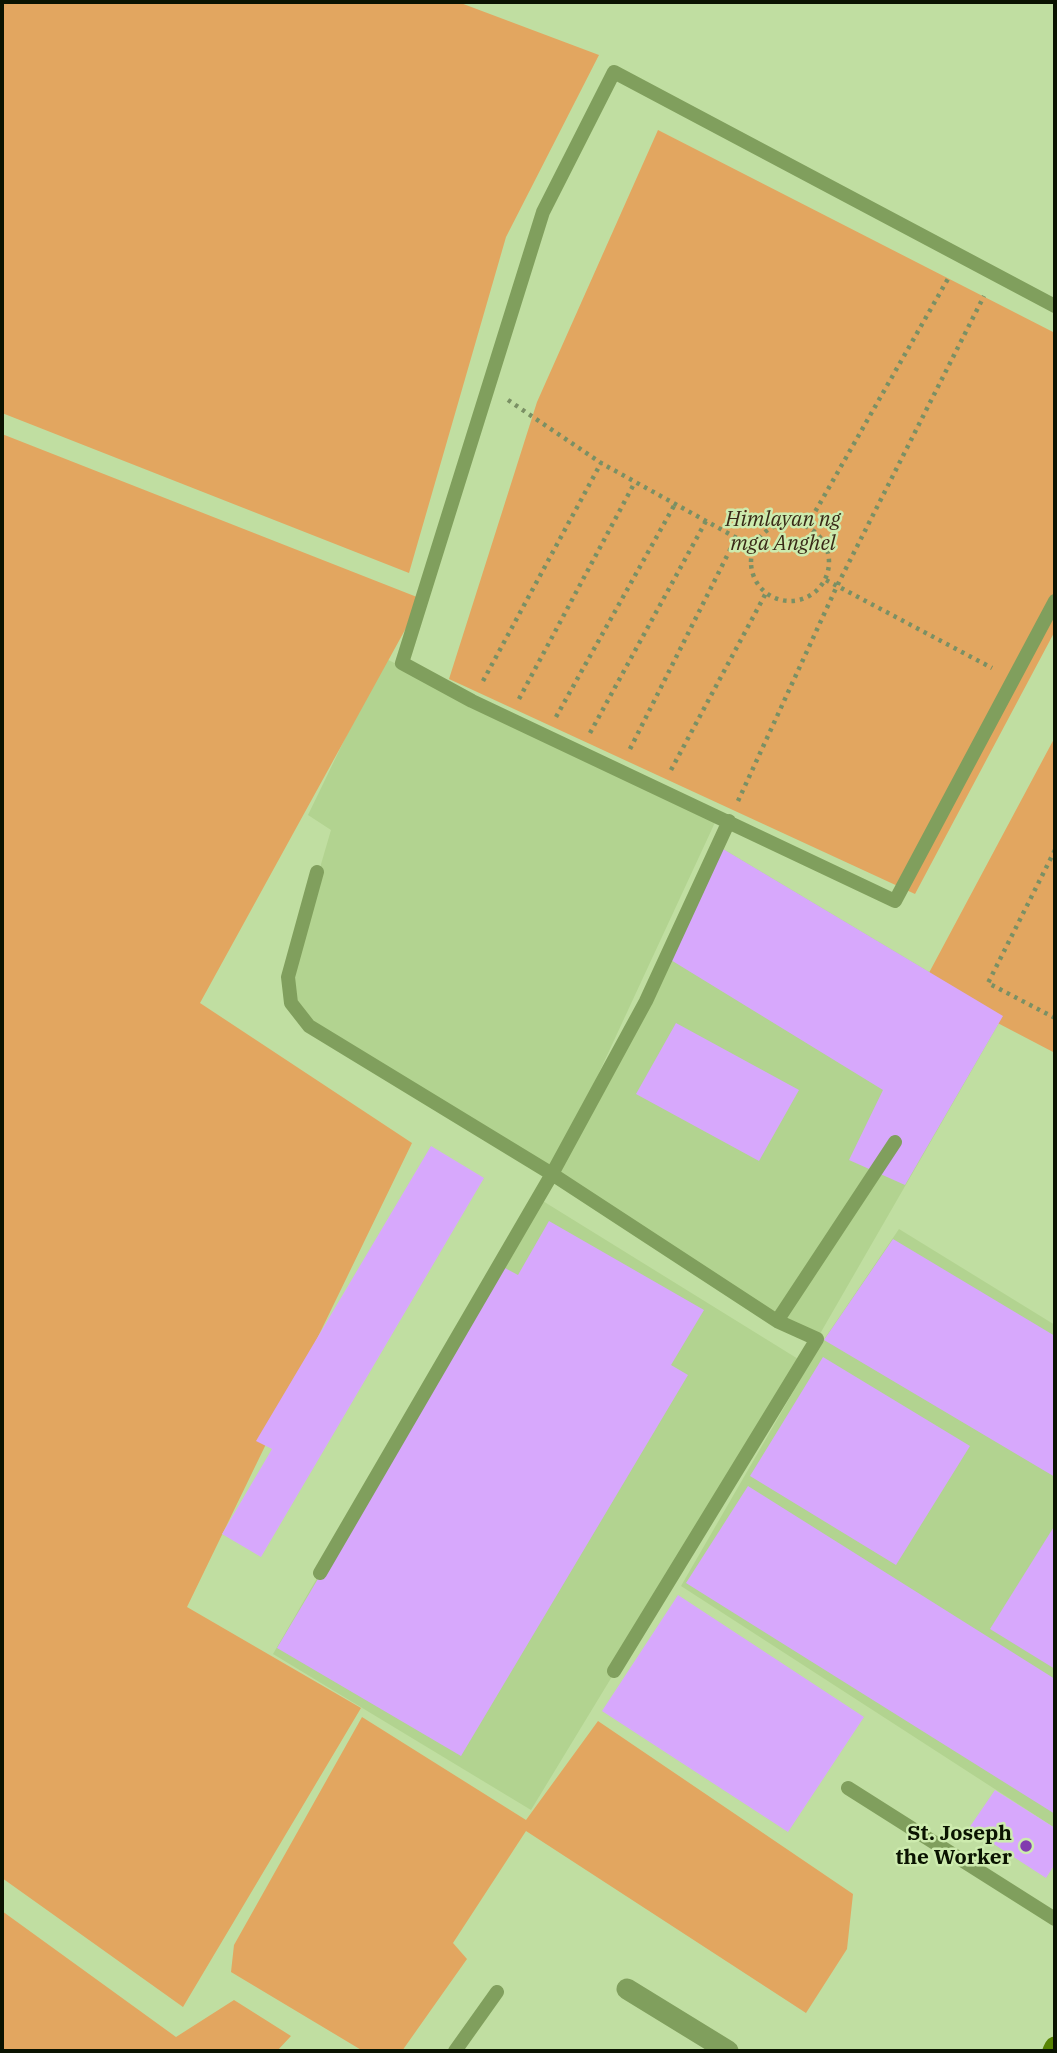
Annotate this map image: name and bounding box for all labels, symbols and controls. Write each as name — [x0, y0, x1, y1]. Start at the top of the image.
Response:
park label: Himlayan ng mga Anghel — [725, 507, 841, 557]
place label: St. Joseph the Worker — [896, 1821, 1012, 1871]
marker: St. Joseph the Worker — [1018, 1838, 1034, 1854]

